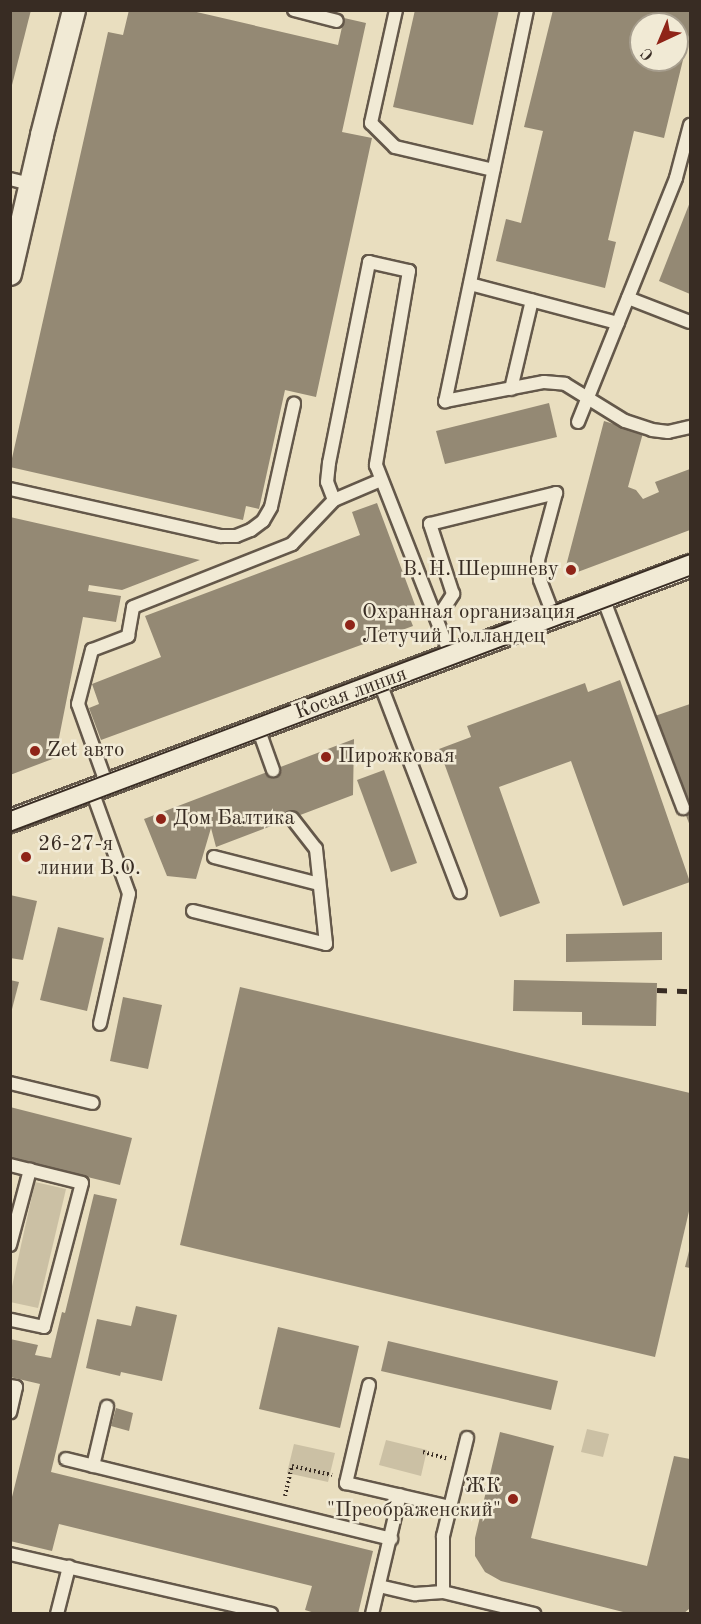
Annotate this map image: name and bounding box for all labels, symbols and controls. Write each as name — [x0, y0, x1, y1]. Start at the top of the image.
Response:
north arrow — [629, 12, 689, 72]
text: С — [639, 44, 657, 63]
place label: В. Н. Шершневу — [402, 557, 559, 583]
marker: В. Н. Шершневу — [564, 563, 578, 577]
place label: Охранная организация Летучий Голландец — [362, 600, 575, 650]
marker: Охранная организация Летучий Голландец — [343, 618, 357, 632]
street label: Косая линия — [291, 662, 411, 726]
place label: Zet авто — [47, 738, 124, 764]
marker: Zet авто — [28, 744, 42, 758]
place label: Пирожковая — [338, 744, 455, 770]
marker: Пирожковая — [319, 750, 333, 764]
place label: Дом Балтика — [173, 806, 295, 832]
marker: Дом Балтика — [154, 812, 168, 826]
place label: 26-27-я линии В.О. — [38, 832, 141, 882]
marker: 26-27-я линии В.О. — [19, 850, 33, 864]
place label: ЖК "Преображенский" — [327, 1474, 501, 1524]
marker: ЖК "Преображенский" — [506, 1492, 520, 1506]

